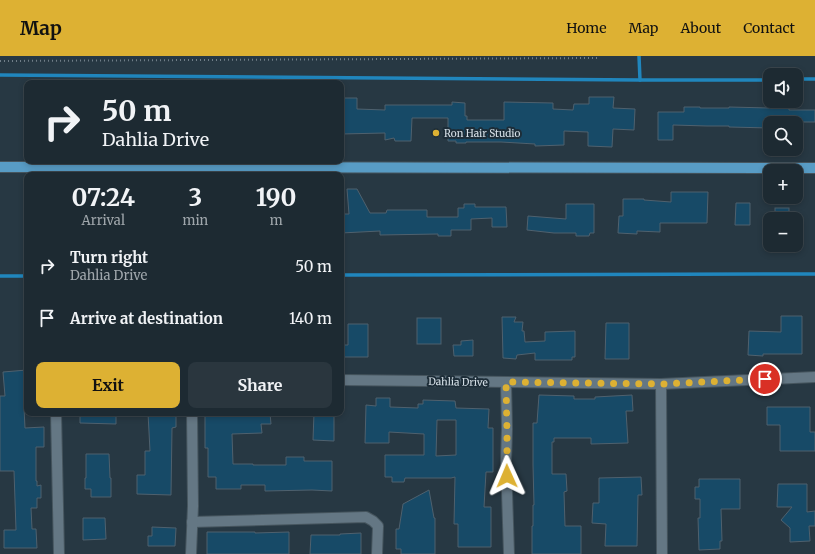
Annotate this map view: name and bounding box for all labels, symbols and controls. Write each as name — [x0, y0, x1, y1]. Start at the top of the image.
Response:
text: Map — [20, 16, 62, 40]
text: Home — [566, 19, 607, 37]
text: Map — [629, 19, 658, 37]
text: About — [680, 19, 721, 37]
text: Contact — [743, 19, 795, 37]
map controls — [763, 68, 803, 252]
button: sound — [763, 68, 803, 108]
text: 50 m — [102, 93, 171, 129]
icon: right — [36, 96, 88, 148]
button: search — [763, 116, 803, 156]
place label: Ron Hair Studio — [444, 127, 520, 140]
text: Dahlia Drive — [102, 128, 209, 151]
marker: Ron Hair Studio — [431, 128, 441, 138]
button: + — [763, 164, 803, 204]
text: 07:24 — [72, 182, 135, 213]
text: 3 — [188, 182, 202, 213]
text: 190 — [256, 182, 296, 213]
text: Arrival — [82, 212, 125, 229]
text: min — [182, 212, 208, 229]
text: m — [270, 212, 283, 229]
button: − — [763, 212, 803, 252]
text: Turn right — [70, 248, 148, 267]
icon: right — [36, 255, 58, 277]
text: 50 m — [295, 257, 332, 276]
text: Dahlia Drive — [70, 267, 147, 284]
icon: arrive — [36, 307, 58, 329]
text: Arrive at destination — [70, 309, 223, 328]
text: 140 m — [289, 309, 332, 328]
button: Exit — [36, 362, 180, 408]
button: Share — [188, 362, 332, 408]
pin — [748, 362, 782, 396]
icon: arrive — [754, 368, 776, 390]
street label: Dahlia Drive — [428, 375, 488, 389]
position arrow — [486, 455, 528, 497]

